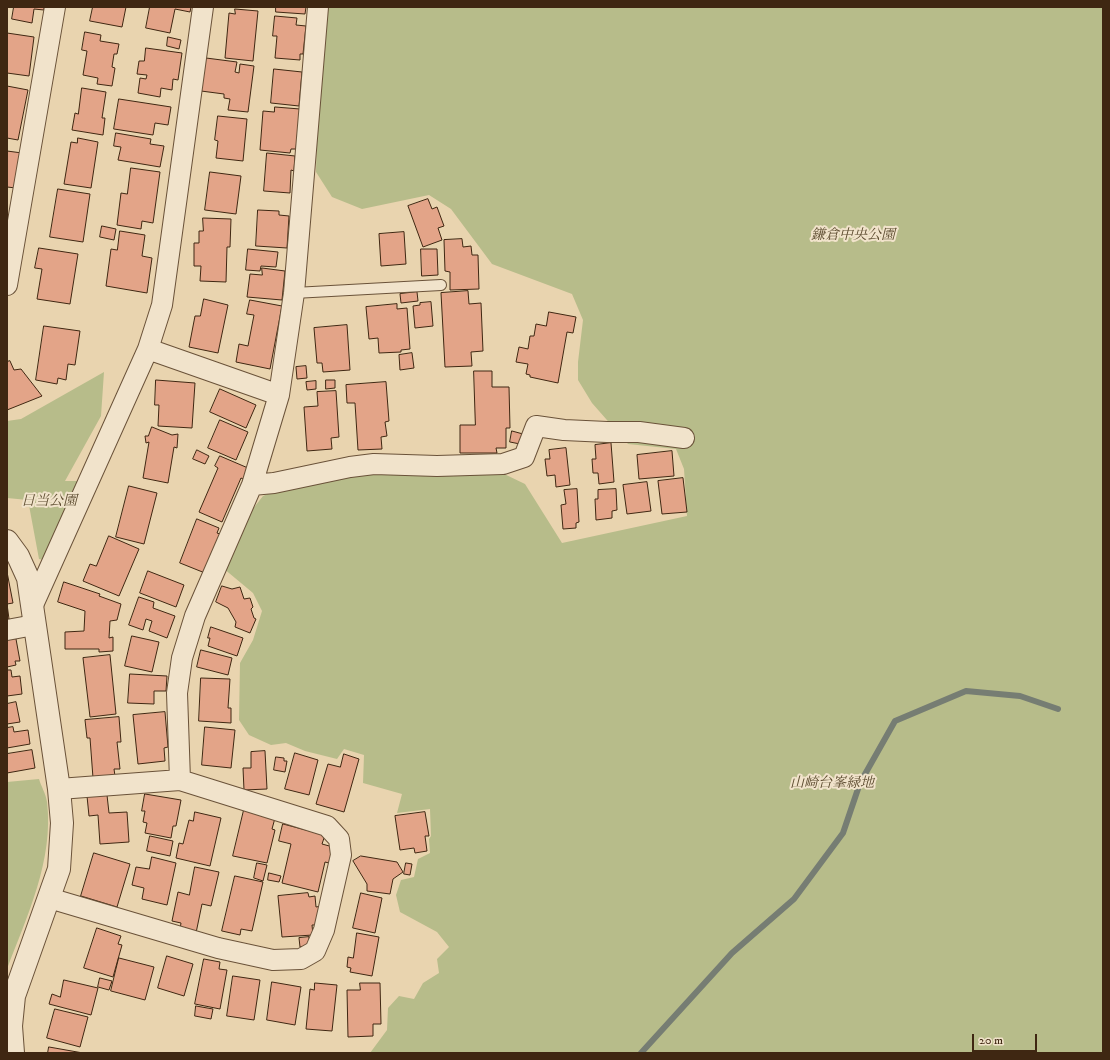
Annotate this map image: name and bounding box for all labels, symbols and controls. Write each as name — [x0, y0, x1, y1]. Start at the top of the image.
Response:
park label: 鎌倉中央公園 — [811, 228, 895, 244]
park label: 日当公園 — [21, 494, 77, 510]
park label: 山崎台峯緑地 — [790, 776, 874, 792]
scale bar — [974, 1026, 1039, 1052]
text: 20 m — [979, 1033, 1003, 1048]

